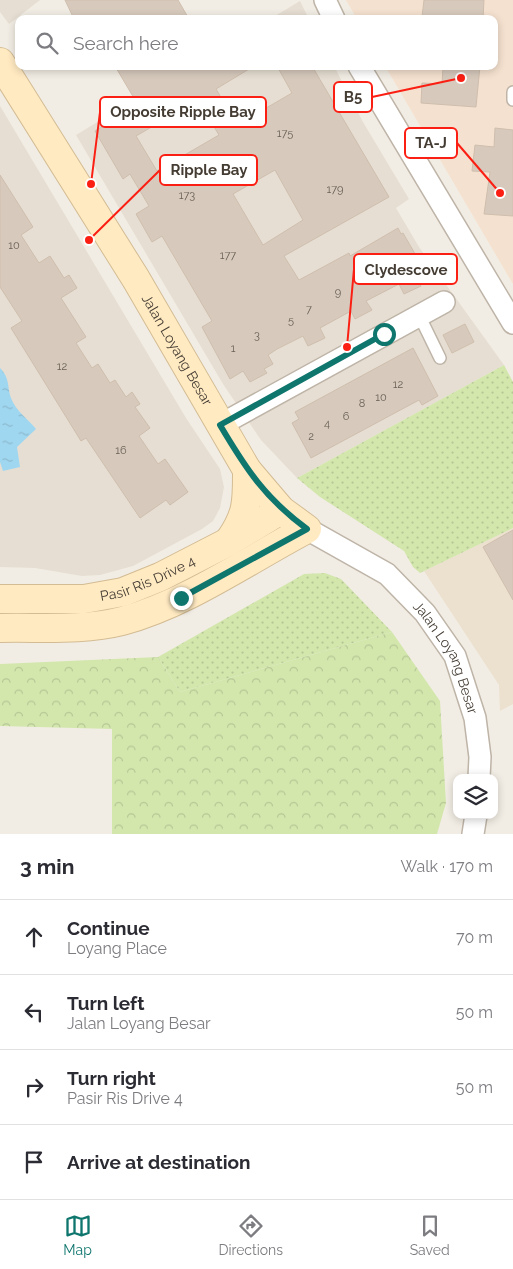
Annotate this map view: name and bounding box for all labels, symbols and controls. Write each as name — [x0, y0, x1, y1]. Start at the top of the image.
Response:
search box — [15, 15, 498, 70]
icon: search — [33, 29, 61, 57]
text: Search here — [73, 32, 179, 54]
callout: B5 — [334, 82, 372, 112]
text: B5 — [344, 88, 362, 106]
callout: Opposite Ripple Bay — [100, 97, 266, 127]
text: Opposite Ripple Bay — [110, 103, 257, 121]
house number: 175 — [277, 127, 293, 140]
callout: TA-J — [405, 128, 457, 158]
text: TA-J — [415, 134, 447, 152]
callout: Ripple Bay — [160, 155, 257, 185]
text: Ripple Bay — [171, 161, 248, 179]
house number: 179 — [327, 183, 343, 196]
house number: 173 — [179, 189, 195, 202]
house number: 10 — [8, 239, 20, 252]
house number: 177 — [220, 249, 236, 262]
callout: Clydescove — [354, 254, 457, 284]
text: Clydescove — [365, 261, 447, 279]
house number: 9 — [335, 286, 341, 299]
street label: Jalan Loyang Besar — [139, 291, 216, 408]
house number: 7 — [306, 303, 312, 316]
house number: 5 — [288, 314, 294, 327]
route start — [373, 323, 396, 346]
house number: 3 — [254, 329, 260, 342]
house number: 1 — [231, 342, 236, 355]
house number: 12 — [57, 360, 67, 373]
house number: 12 — [393, 378, 403, 391]
house number: 10 — [375, 391, 387, 404]
house number: 8 — [359, 397, 365, 410]
house number: 6 — [343, 410, 350, 423]
house number: 4 — [324, 417, 330, 430]
house number: 2 — [308, 430, 314, 443]
house number: 16 — [115, 444, 127, 457]
street label: Pasir Ris Drive 4 — [99, 552, 198, 604]
route end — [170, 587, 193, 610]
street label: Jalan Loyang Besar — [410, 598, 481, 716]
map controls — [453, 774, 498, 819]
button: layers — [453, 774, 498, 819]
text: 3 min — [20, 854, 74, 879]
text: Walk · 170 m — [401, 857, 493, 876]
text: Continue — [67, 917, 150, 939]
icon: ahead — [20, 923, 48, 951]
text: 70 m — [456, 928, 493, 947]
text: Loyang Place — [67, 939, 167, 958]
text: Turn left — [67, 992, 144, 1014]
icon: left — [20, 998, 48, 1026]
text: 50 m — [456, 1003, 493, 1022]
text: Jalan Loyang Besar — [67, 1014, 211, 1033]
text: Turn right — [67, 1067, 156, 1089]
icon: right — [20, 1073, 48, 1101]
text: 50 m — [456, 1078, 493, 1097]
text: Pasir Ris Drive 4 — [67, 1089, 183, 1108]
icon: arrive — [20, 1148, 48, 1176]
text: Arrive at destination — [67, 1151, 251, 1173]
tab: Map — [63, 1212, 92, 1258]
tab: Directions — [218, 1212, 283, 1258]
tab: Saved — [410, 1212, 450, 1258]

